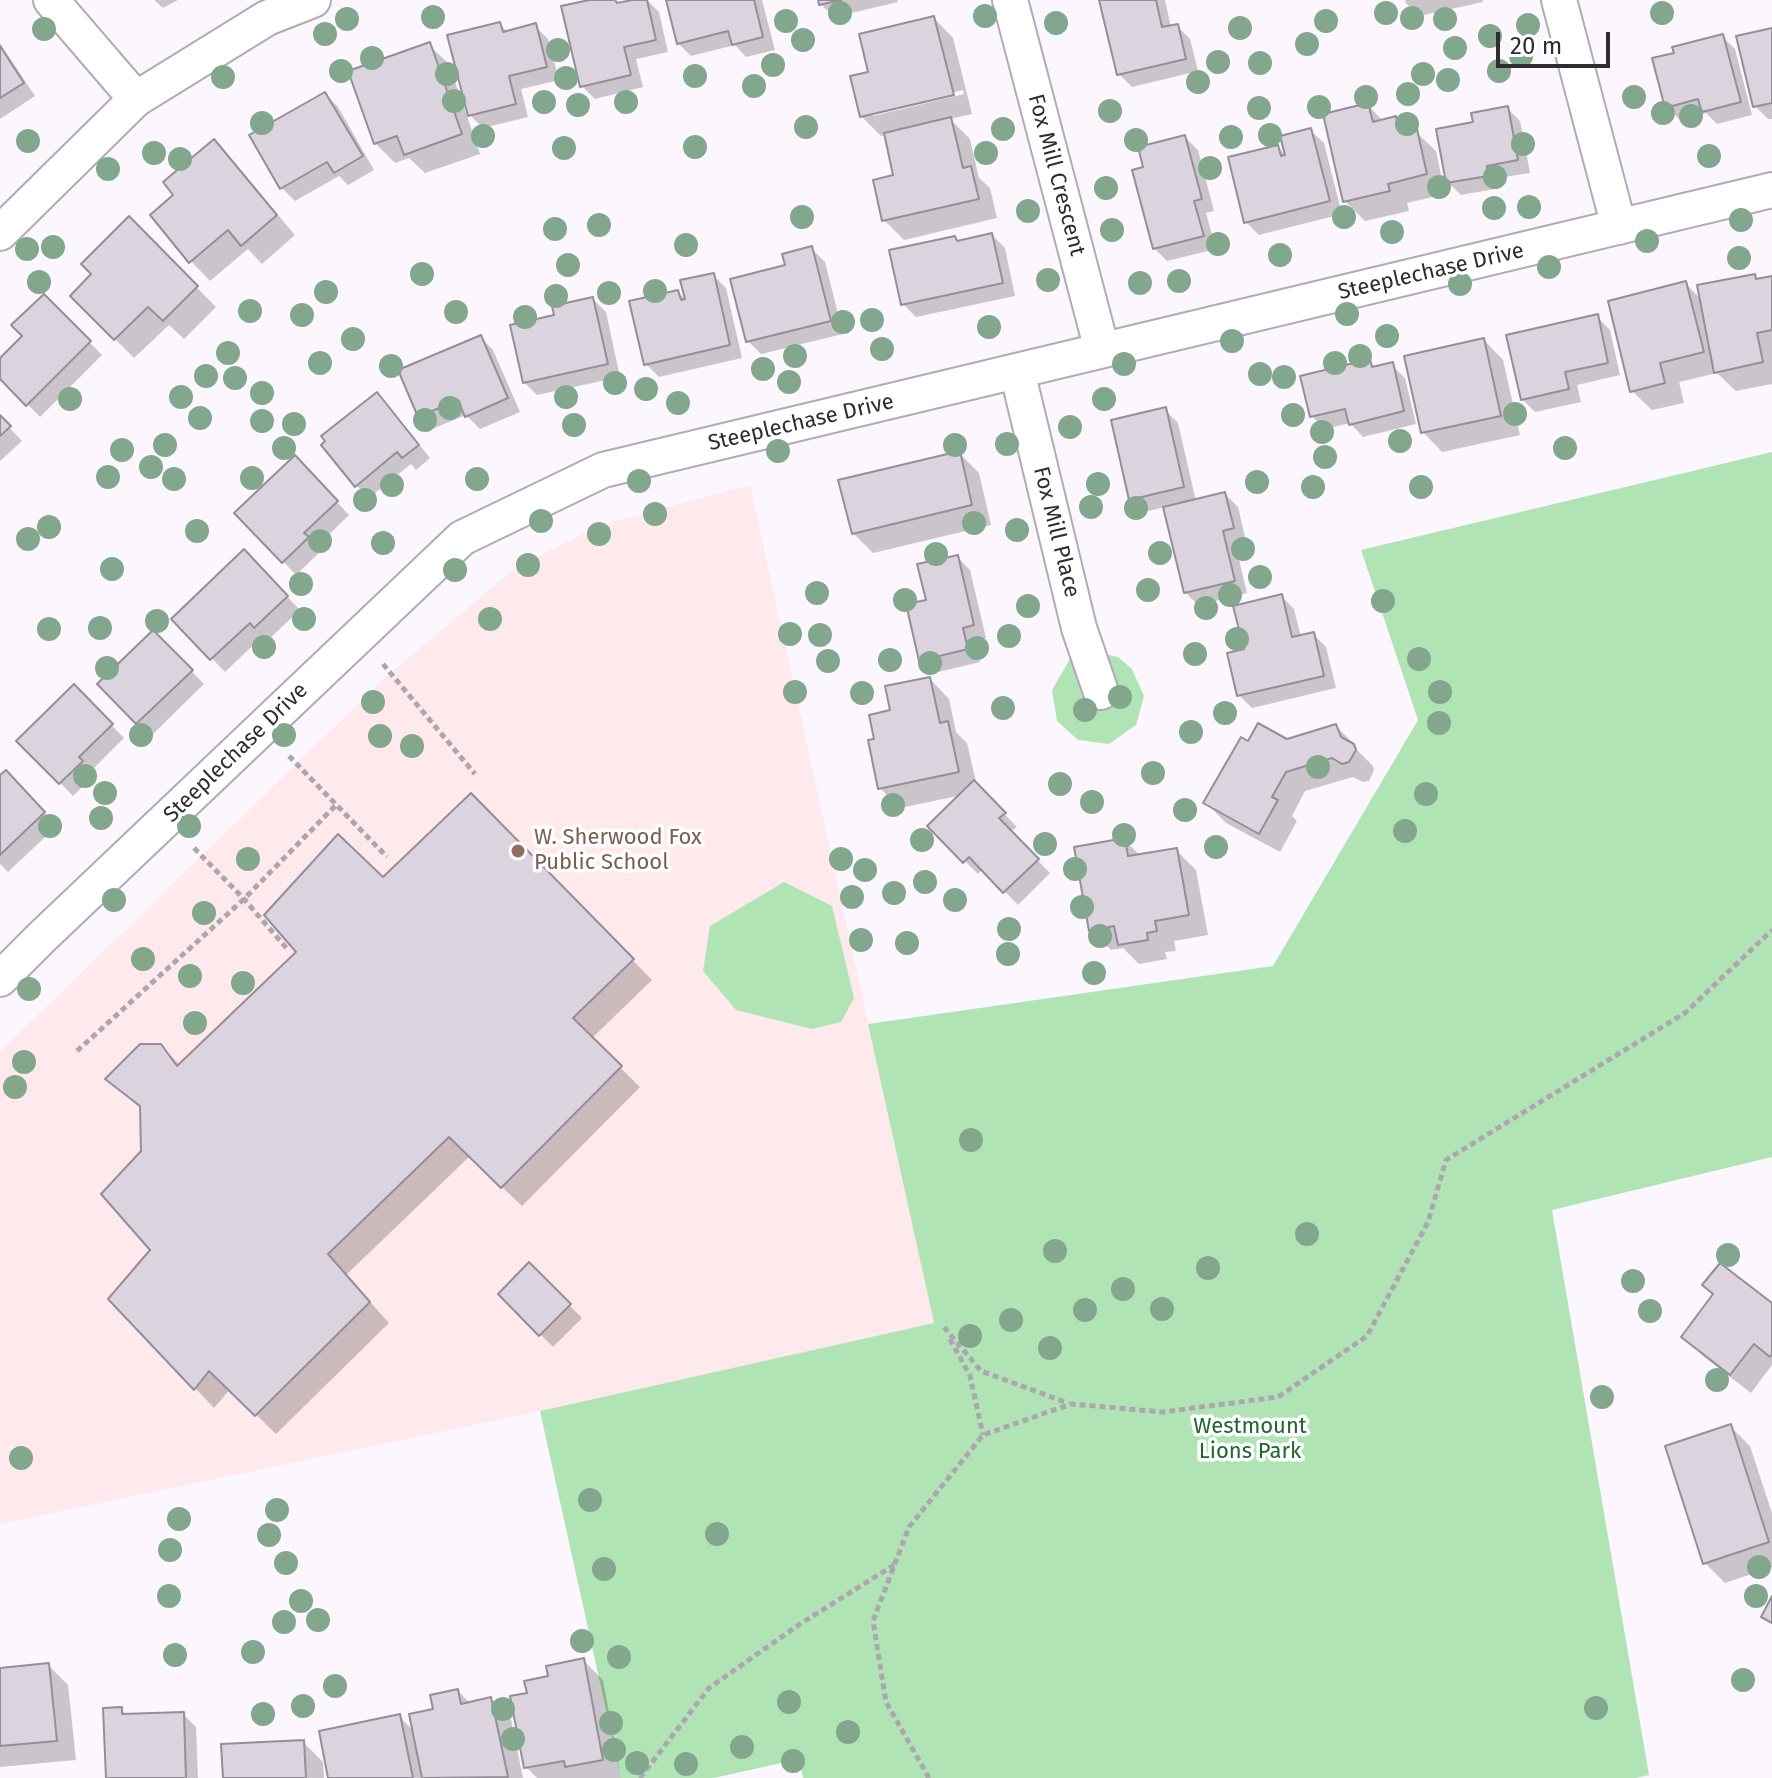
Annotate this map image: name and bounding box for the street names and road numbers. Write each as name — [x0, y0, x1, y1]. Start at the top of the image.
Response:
street label: Fox Mill Crescent — [1022, 91, 1090, 259]
street label: Steeplechase Drive — [1336, 238, 1526, 306]
street label: Steeplechase Drive — [706, 389, 896, 457]
street label: Fox Mill Place — [1027, 464, 1085, 600]
street label: Steeplechase Drive — [159, 678, 313, 828]

